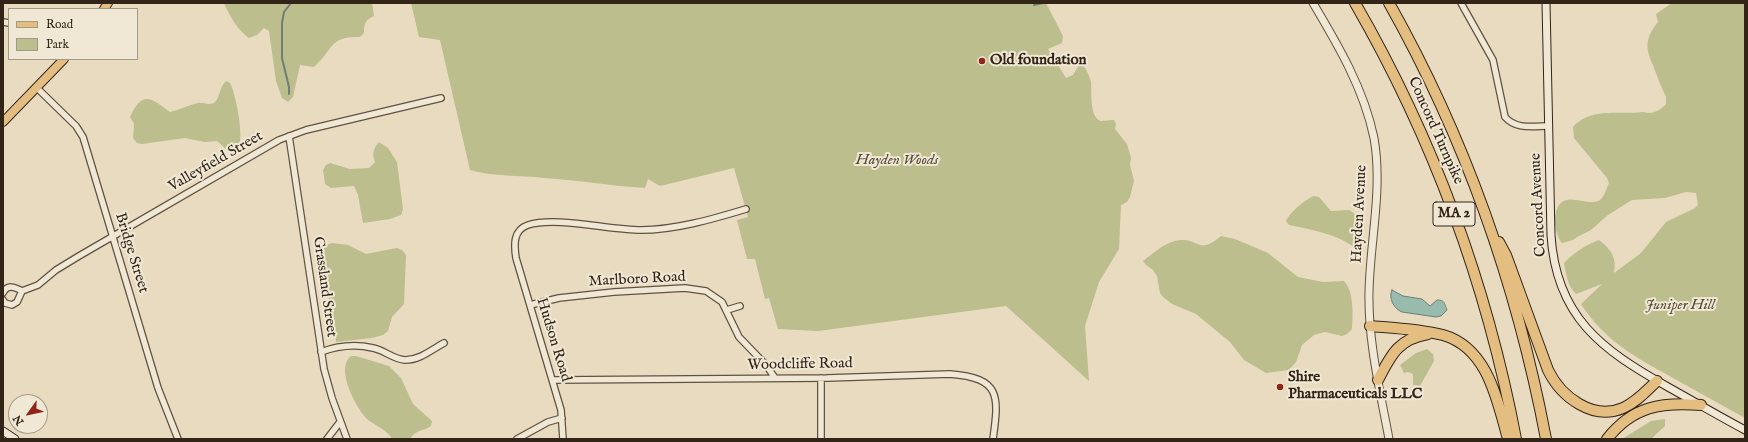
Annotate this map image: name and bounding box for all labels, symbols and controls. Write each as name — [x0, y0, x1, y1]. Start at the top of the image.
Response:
legend — [8, 8, 138, 60]
text: Road — [46, 17, 73, 32]
text: Park — [46, 37, 69, 52]
place label: Old foundation — [990, 52, 1086, 70]
marker: Old foundation — [977, 56, 987, 66]
street label: Concord Turnpike — [1403, 74, 1467, 188]
street label: Valleyfield Street — [166, 128, 266, 196]
park label: Hayden Woods — [856, 152, 938, 170]
street label: Concord Avenue — [1527, 153, 1551, 257]
street label: Hayden Avenue — [1348, 164, 1372, 264]
road number: MA 2 — [1433, 202, 1475, 226]
street label: Bridge Street — [110, 211, 152, 295]
street label: Grassland Street — [308, 235, 340, 339]
street label: Marlboro Road — [588, 268, 686, 292]
street label: Hudson Road — [532, 296, 574, 384]
park label: Juniper Hill — [1645, 297, 1715, 315]
street label: Woodcliffe Road — [747, 355, 853, 375]
place label: Shire Pharmaceuticals LLC — [1288, 369, 1423, 404]
marker: Shire Pharmaceuticals LLC — [1275, 382, 1285, 392]
north arrow — [8, 394, 48, 434]
text: N — [10, 412, 27, 428]

